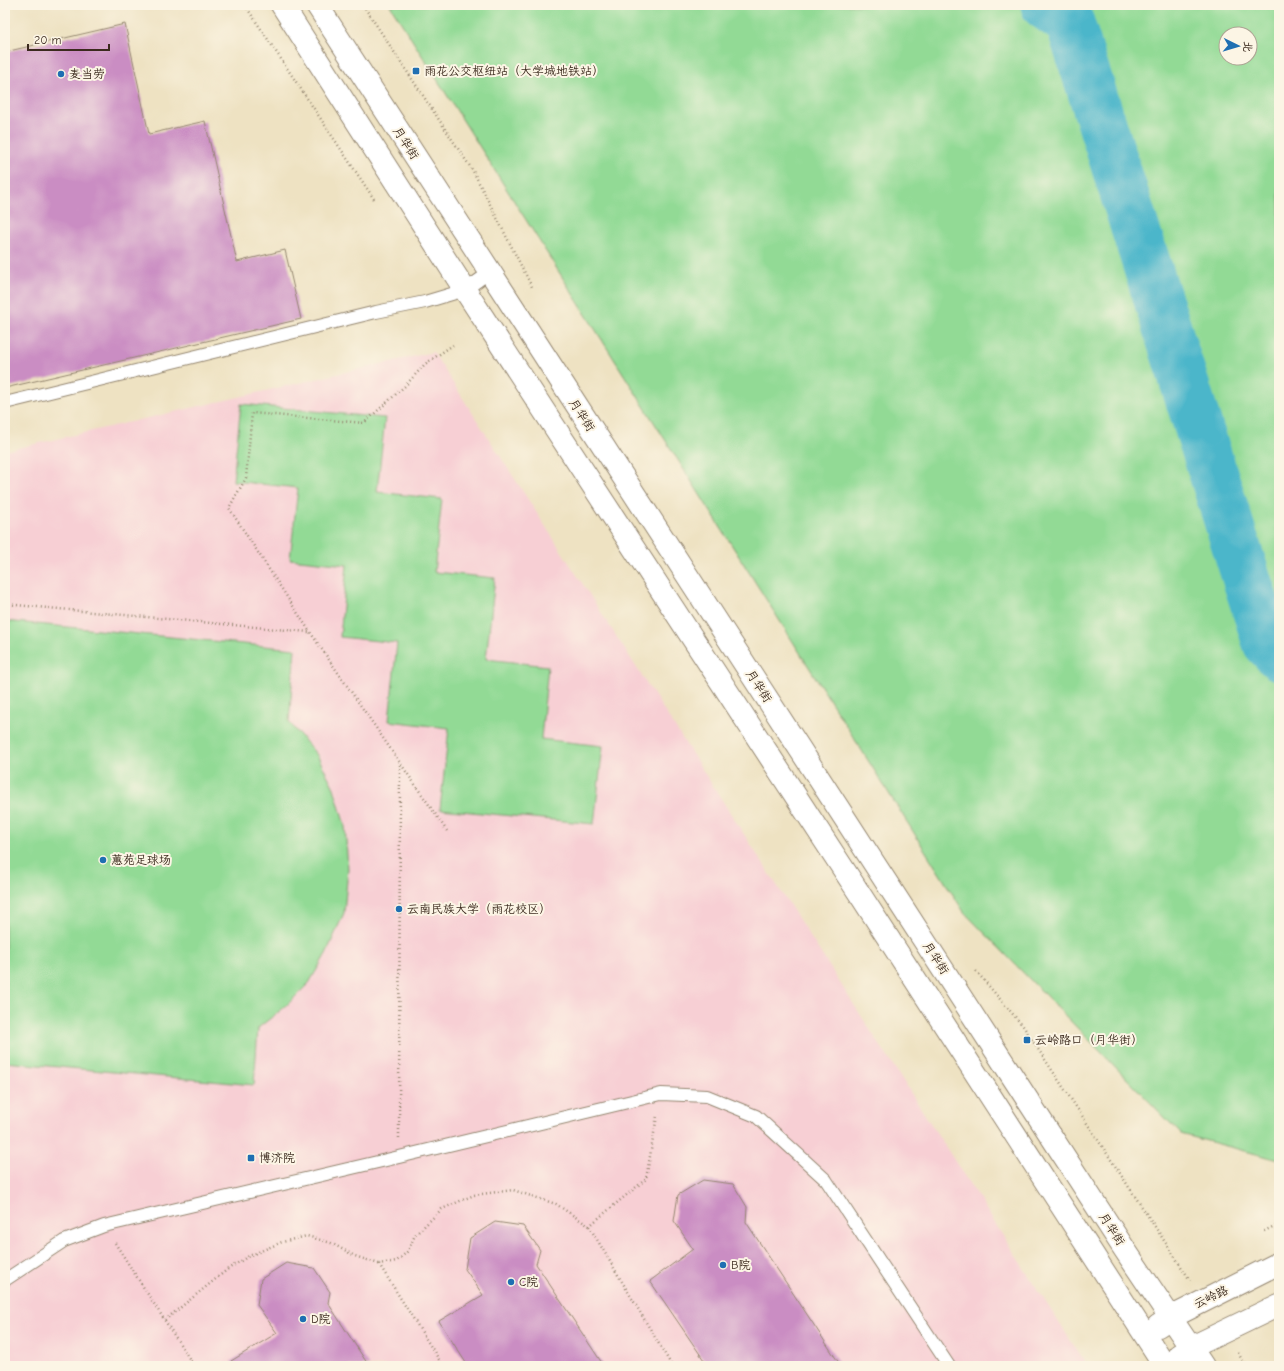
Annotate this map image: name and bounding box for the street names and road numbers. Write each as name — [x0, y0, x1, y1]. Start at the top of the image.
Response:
street label: 月华街 — [390, 124, 422, 162]
street label: 月华街 — [566, 396, 598, 434]
street label: 月华街 — [743, 667, 775, 705]
street label: 月华街 — [920, 939, 952, 977]
street label: 月华街 — [1096, 1210, 1128, 1248]
street label: 云岭路 — [1192, 1283, 1230, 1311]

